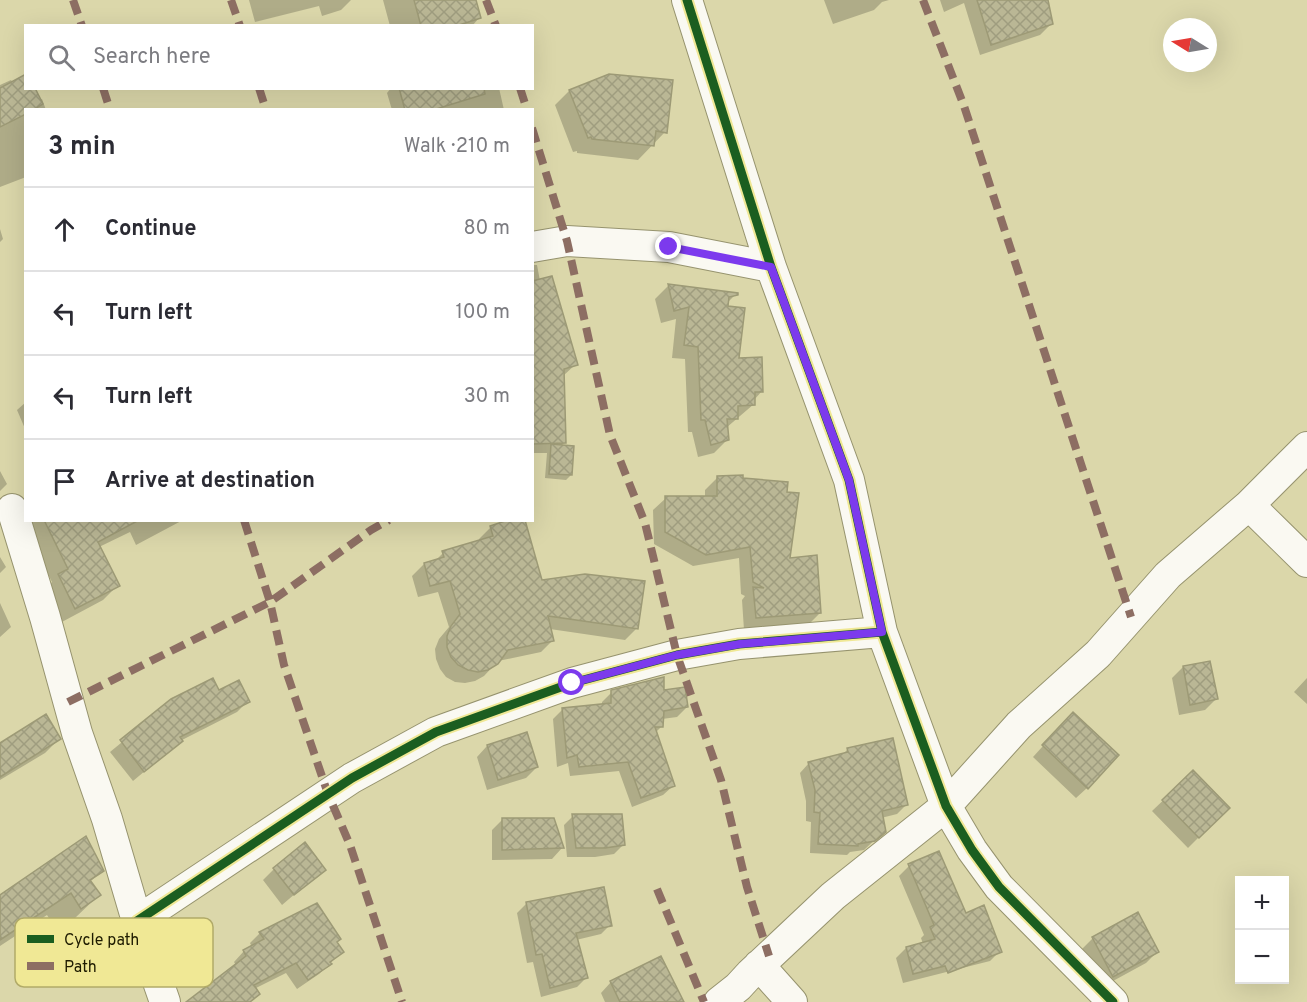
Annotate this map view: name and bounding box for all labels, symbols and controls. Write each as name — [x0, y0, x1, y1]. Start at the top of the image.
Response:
north arrow — [1163, 18, 1217, 72]
search box — [24, 24, 534, 90]
icon: search — [45, 41, 78, 74]
text: Search here — [93, 44, 211, 71]
text: 3 min — [48, 131, 116, 164]
text: Walk · 210 m — [404, 134, 510, 160]
icon: ahead — [48, 213, 81, 246]
text: Continue — [105, 216, 196, 243]
text: 80 m — [464, 216, 510, 242]
route end — [655, 233, 681, 259]
icon: left — [48, 297, 81, 330]
text: Turn left — [105, 300, 193, 327]
text: 100 m — [455, 300, 510, 326]
icon: left — [48, 381, 81, 414]
text: Turn left — [105, 384, 193, 411]
text: 30 m — [464, 384, 510, 410]
icon: arrive — [48, 465, 81, 498]
text: Arrive at destination — [105, 468, 315, 495]
route start — [558, 669, 584, 695]
map controls — [1235, 876, 1289, 984]
button: + — [1235, 876, 1289, 930]
legend — [15, 918, 213, 987]
button: − — [1235, 930, 1289, 984]
text: Cycle path — [64, 931, 139, 951]
text: Path — [64, 958, 97, 978]

